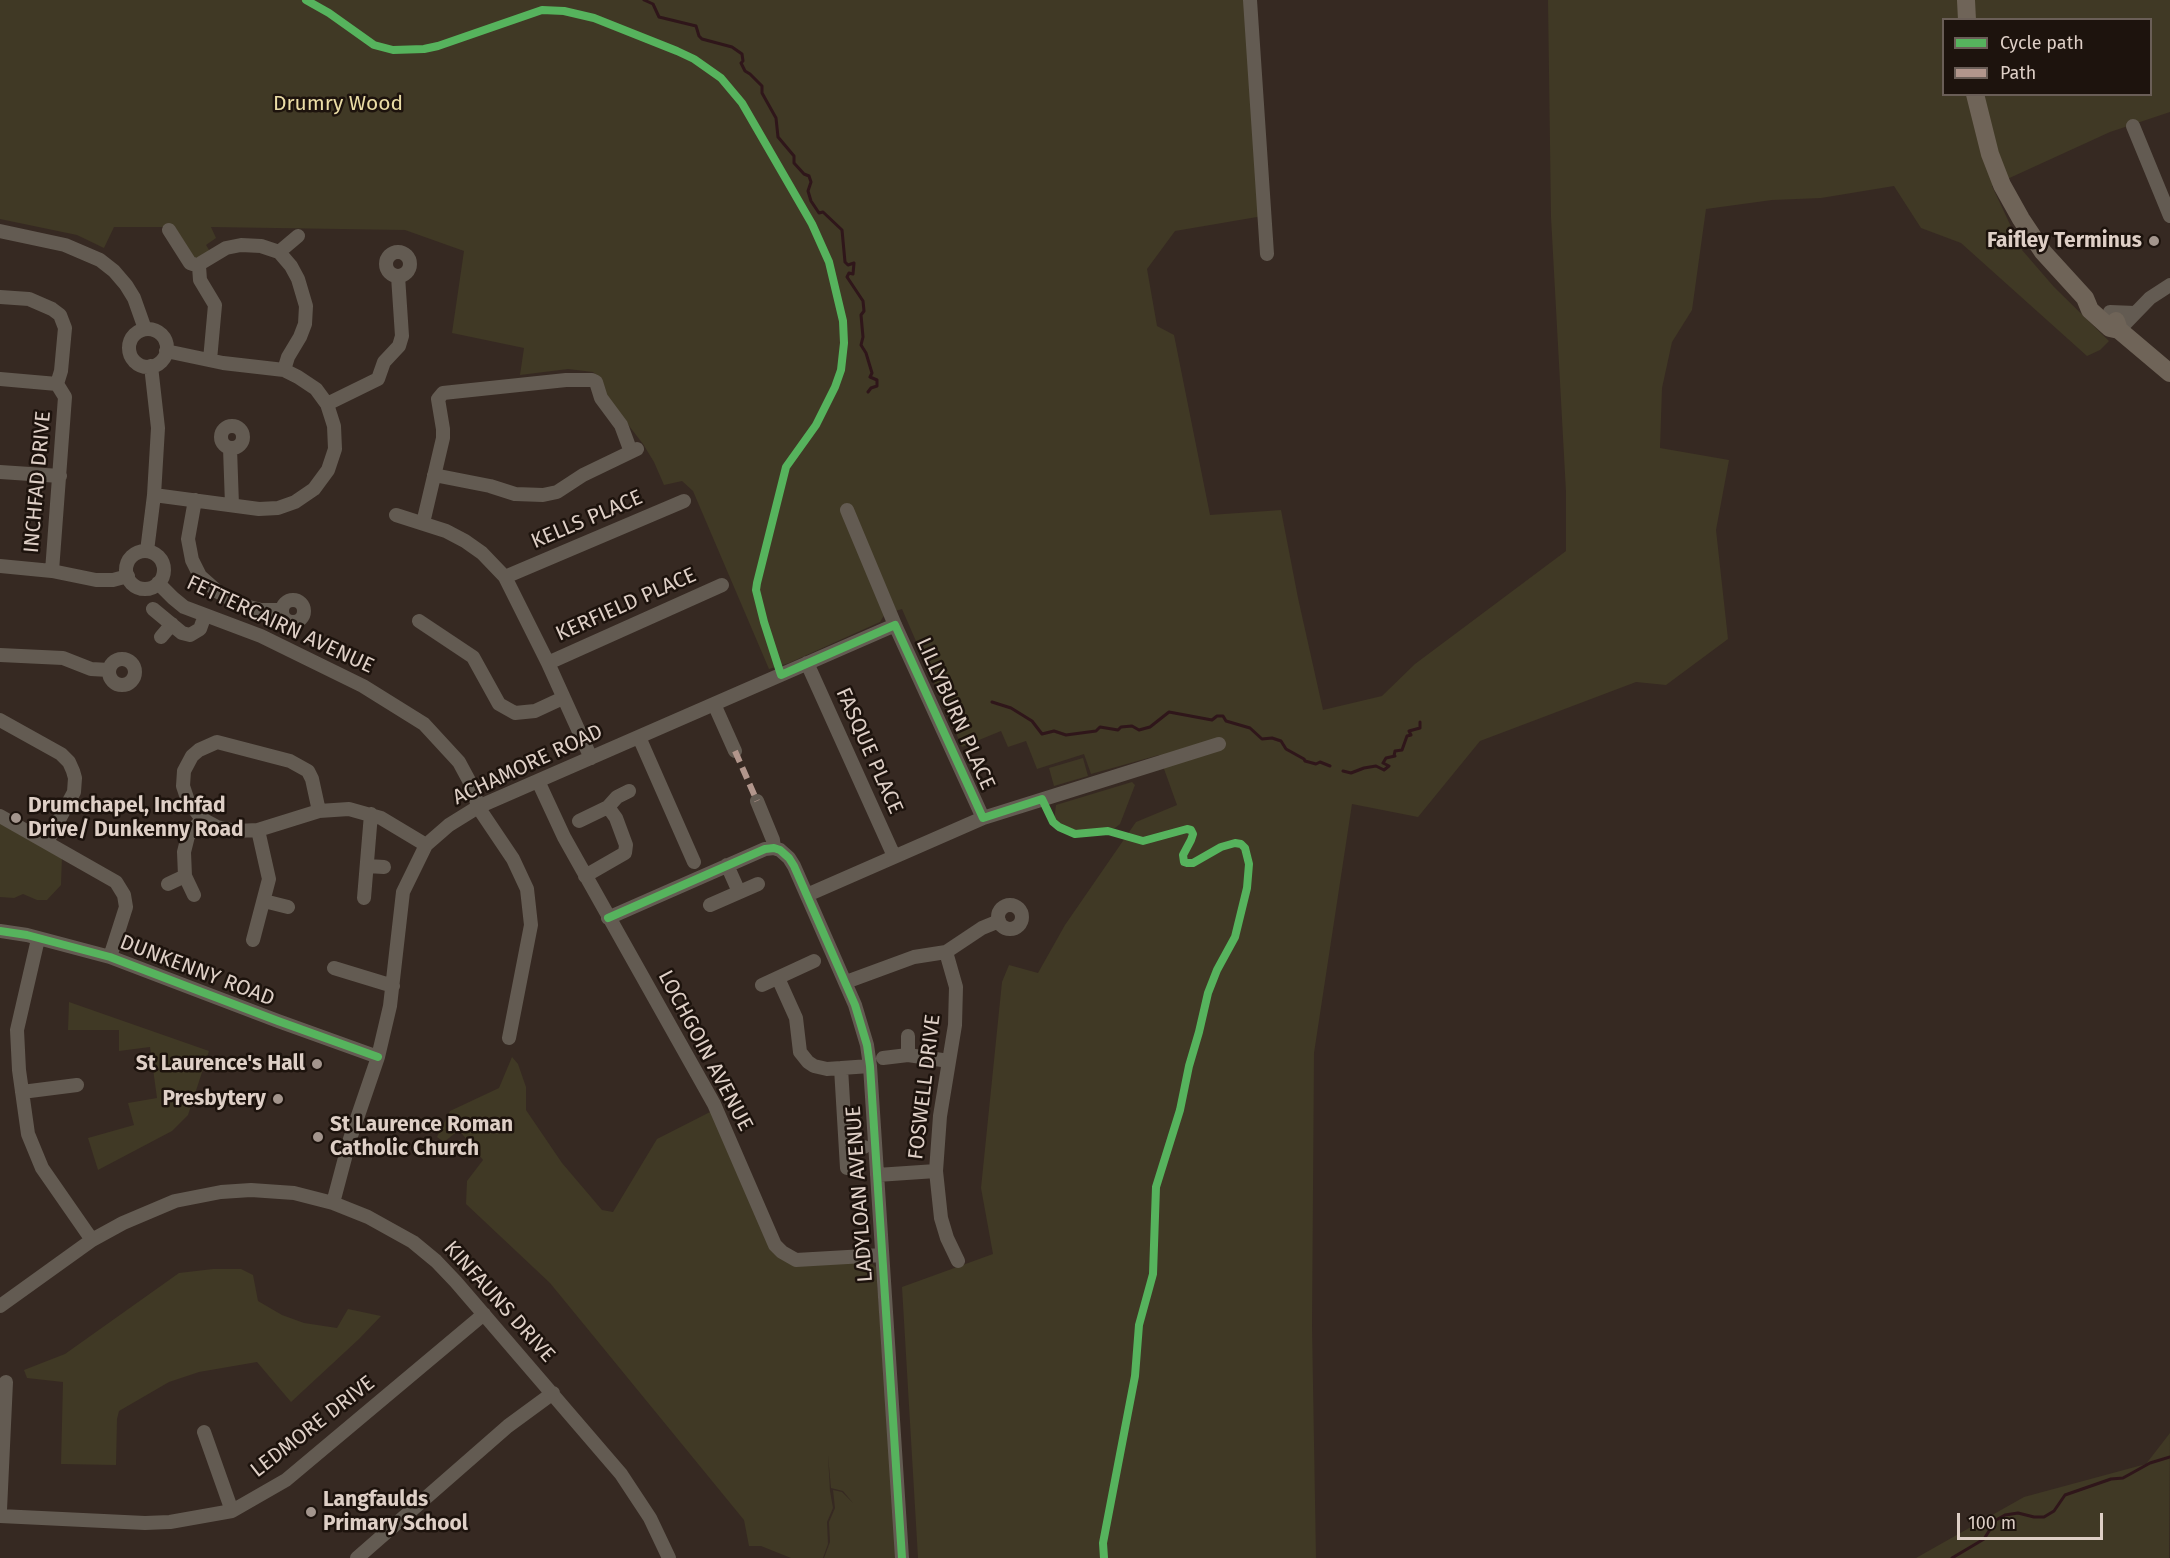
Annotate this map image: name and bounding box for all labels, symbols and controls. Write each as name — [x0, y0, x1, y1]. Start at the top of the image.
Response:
legend — [1942, 18, 2152, 96]
text: Cycle path — [2000, 32, 2084, 54]
text: Path — [2000, 62, 2036, 84]
park label: Drumry Wood — [273, 91, 403, 117]
place label: Faifley Terminus — [1987, 228, 2142, 254]
marker: Faifley Terminus — [2147, 234, 2161, 248]
street label: INCHFAD DRIVE — [19, 410, 57, 554]
street label: KELLS PLACE — [527, 485, 647, 555]
street label: KERFIELD PLACE — [552, 563, 700, 647]
street label: FETTERCAIRN AVENUE — [182, 571, 378, 679]
street label: LILLYBURN PLACE — [910, 634, 1000, 794]
street label: FASQUE PLACE — [830, 684, 908, 818]
street label: ACHAMORE ROAD — [449, 719, 607, 811]
place label: Drumchapel, Inchfad Drive/ Dunkenny Road — [28, 793, 244, 843]
marker: Drumchapel, Inchfad Drive/ Dunkenny Road — [9, 811, 23, 825]
street label: DUNKENNY ROAD — [116, 930, 278, 1012]
street label: LOCHGOIN AVENUE — [652, 966, 758, 1136]
street label: FOSWELL DRIVE — [904, 1013, 946, 1161]
place label: St Laurence's Hall — [136, 1051, 305, 1077]
marker: St Laurence's Hall — [310, 1057, 324, 1071]
place label: Presbytery — [162, 1086, 266, 1112]
marker: Presbytery — [271, 1092, 285, 1106]
street label: LADYLOAN AVENUE — [841, 1105, 879, 1283]
place label: St Laurence Roman Catholic Church — [330, 1112, 513, 1162]
marker: St Laurence Roman Catholic Church — [311, 1130, 325, 1144]
street label: KINFAUNS DRIVE — [438, 1236, 560, 1368]
street label: LEDMORE DRIVE — [246, 1371, 380, 1483]
place label: Langfaulds Primary School — [323, 1487, 468, 1537]
scale bar — [1960, 1501, 2106, 1539]
marker: Langfaulds Primary School — [304, 1505, 318, 1519]
text: 100 m — [1968, 1512, 2016, 1534]

